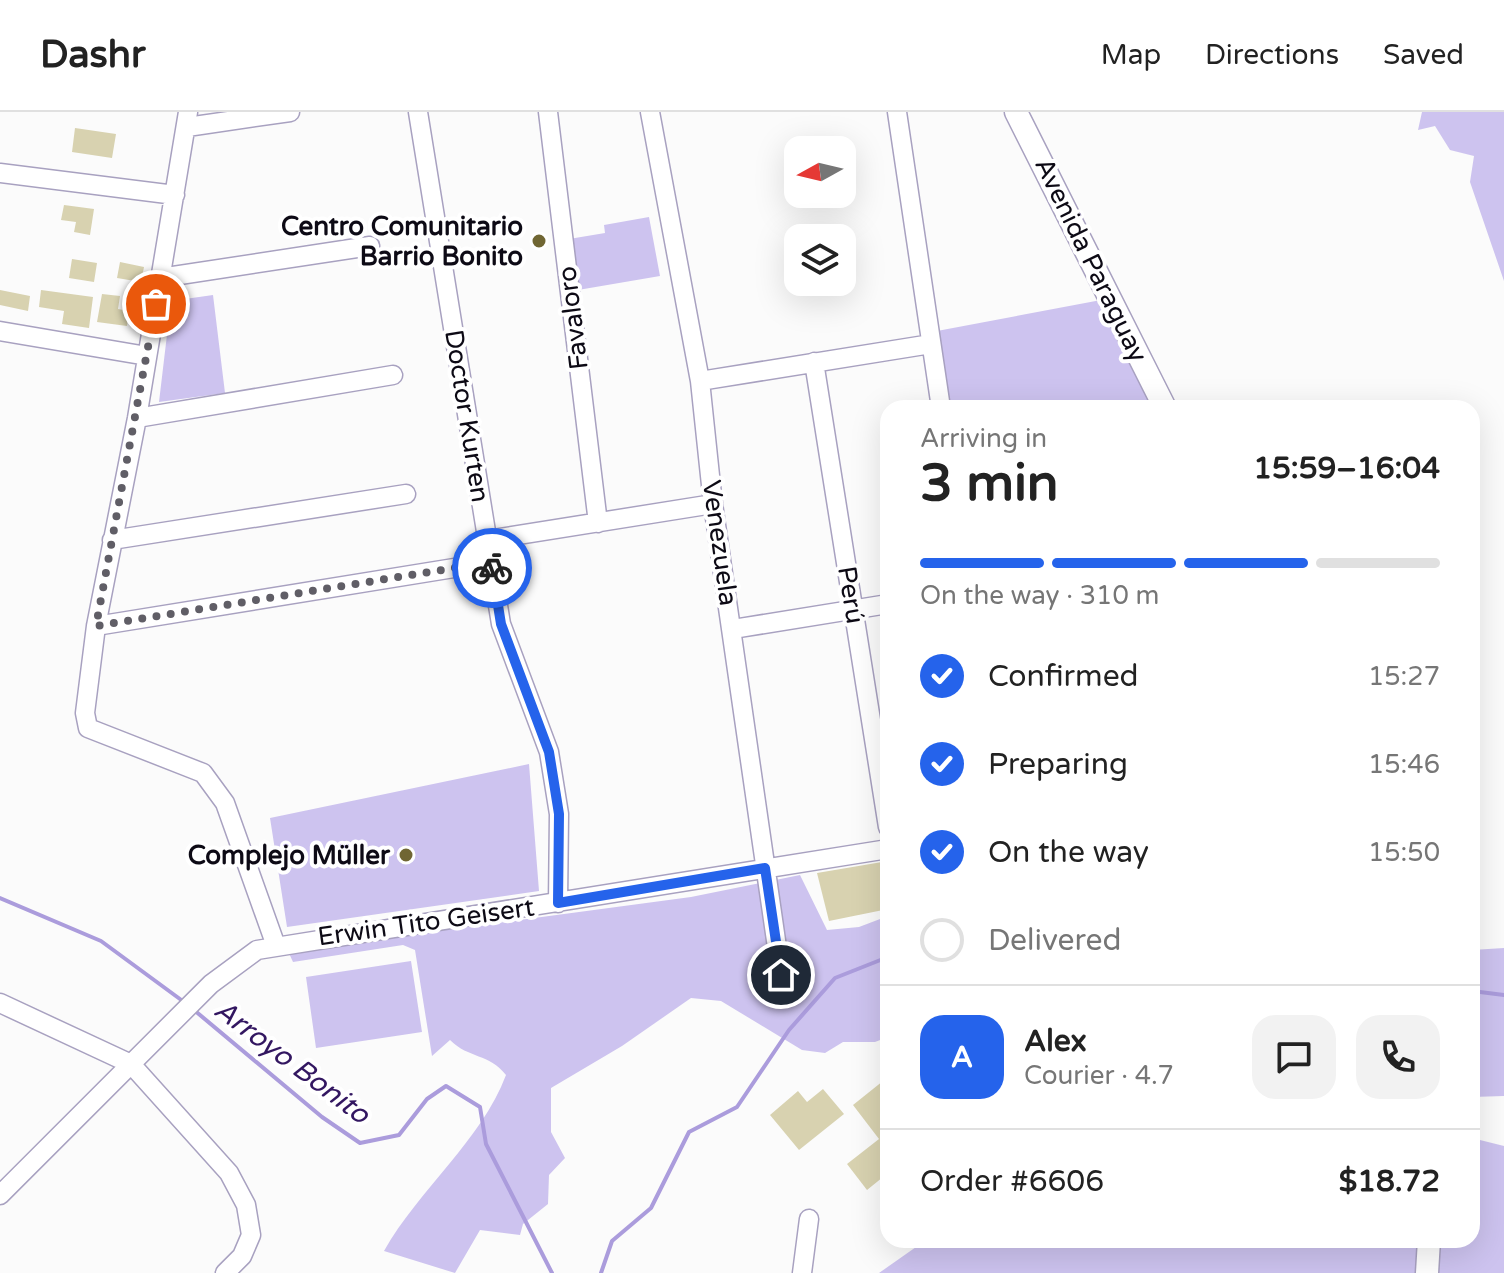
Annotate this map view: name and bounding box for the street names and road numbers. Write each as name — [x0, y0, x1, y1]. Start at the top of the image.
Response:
street label: Avenida Paraguay — [1028, 153, 1154, 367]
street label: Favaloro — [551, 264, 595, 372]
street label: Doctor Kurten — [438, 327, 496, 505]
street label: Venezuela — [696, 478, 744, 608]
street label: Perú — [831, 564, 871, 626]
street label: Erwin Tito Geisert — [316, 891, 536, 953]

